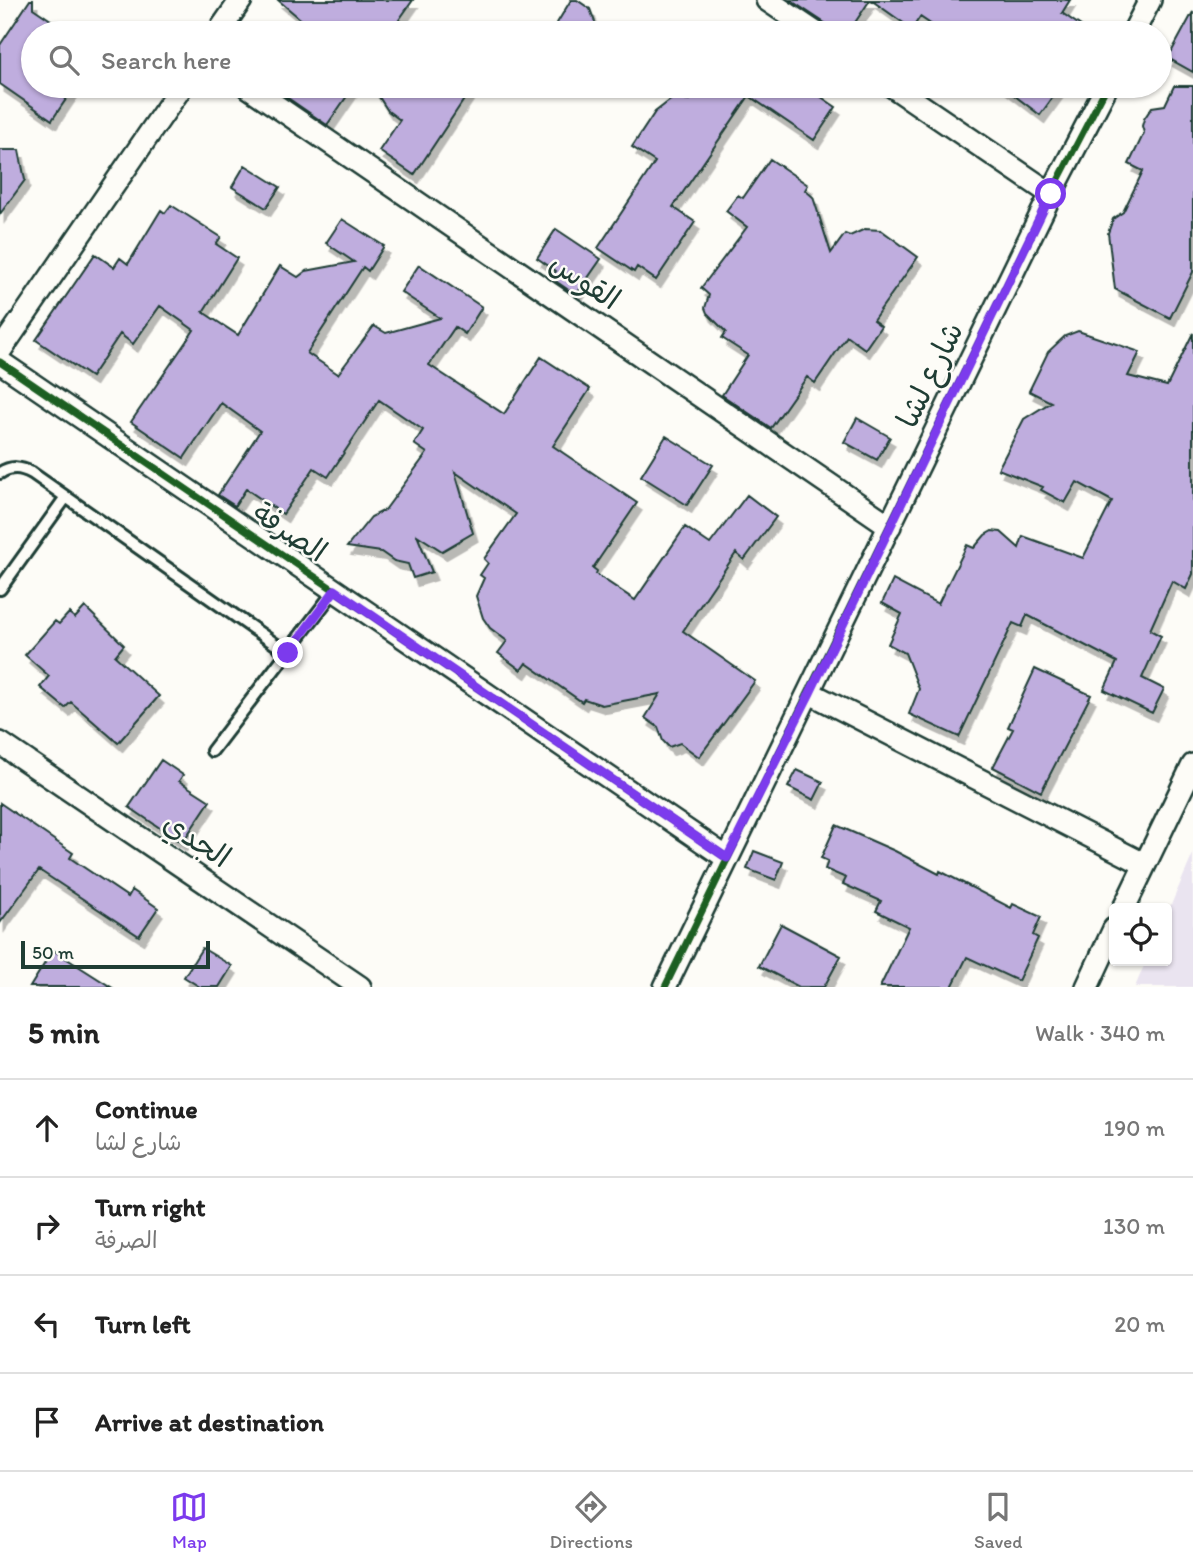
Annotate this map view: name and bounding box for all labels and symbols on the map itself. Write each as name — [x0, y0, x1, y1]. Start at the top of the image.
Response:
route start — [1035, 178, 1066, 209]
street label: القوس — [542, 244, 628, 318]
street label: شارع لشا — [888, 316, 974, 435]
street label: الصرفة — [246, 493, 335, 570]
route end — [272, 637, 303, 668]
street label: الجدي — [155, 804, 238, 878]
scale bar — [21, 938, 210, 970]

